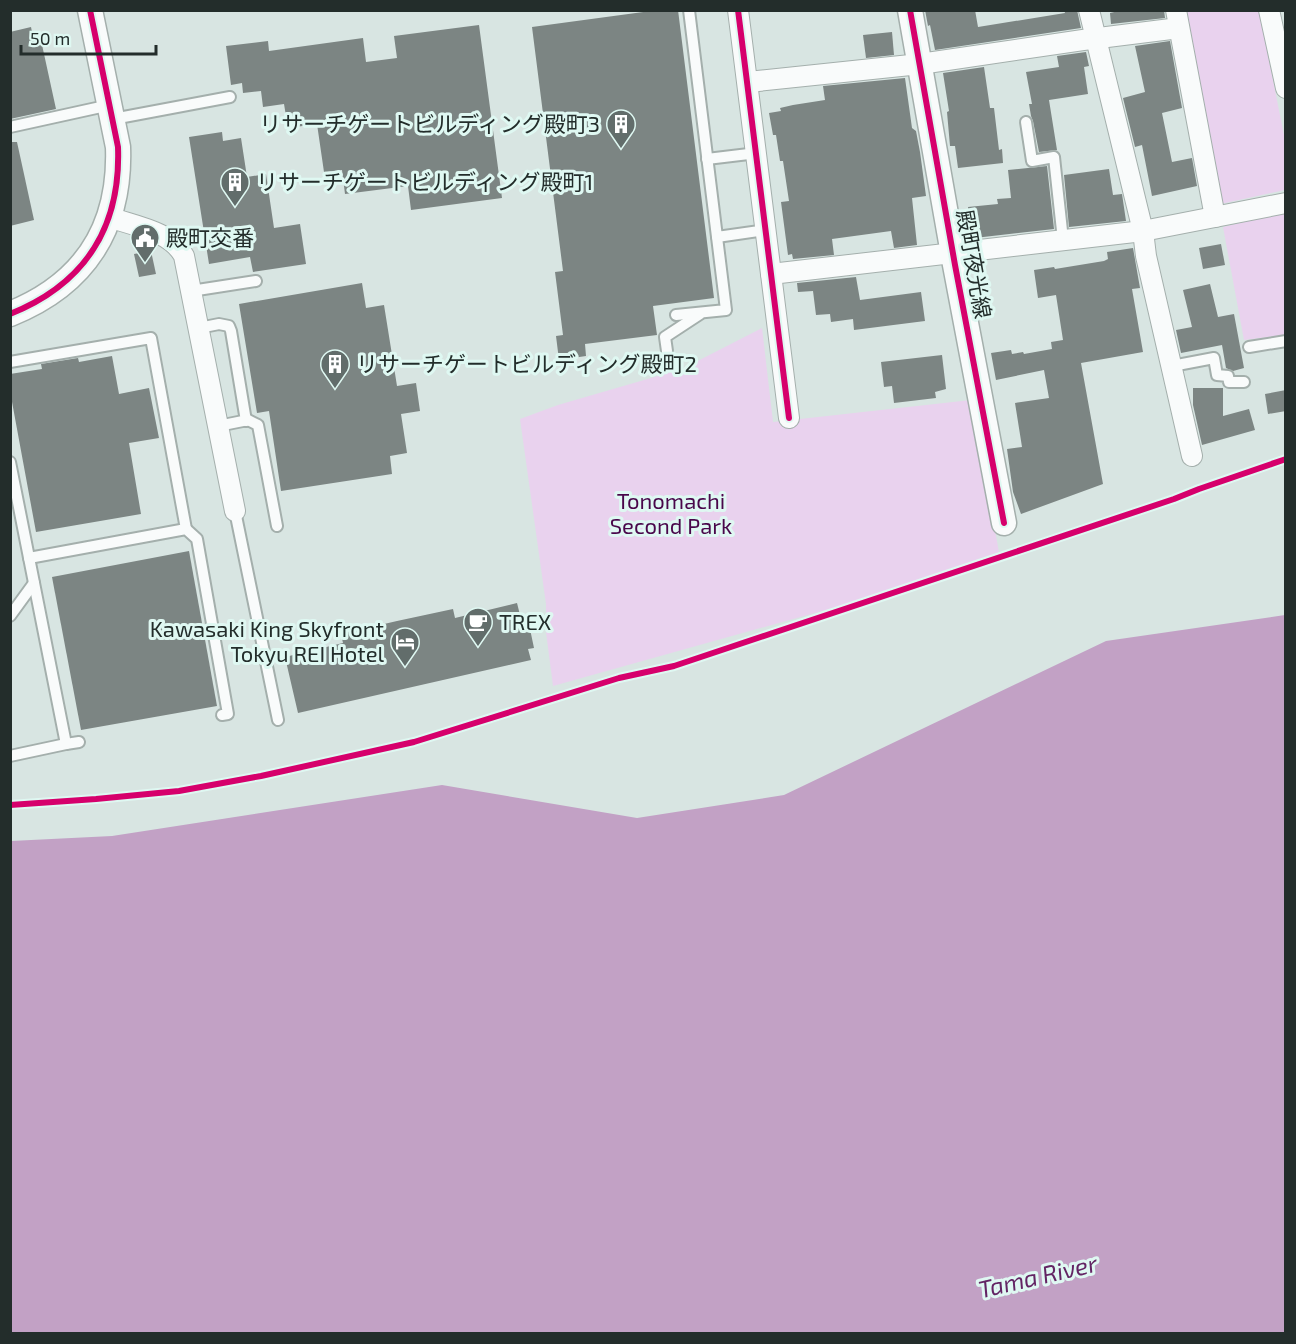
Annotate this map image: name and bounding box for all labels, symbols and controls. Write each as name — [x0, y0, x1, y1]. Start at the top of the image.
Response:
scale bar — [21, 18, 156, 56]
text: 50 m — [30, 27, 70, 49]
building icon: リサーチゲートビルディング殿町3 — [605, 108, 637, 150]
place label: リサーチゲートビルディング殿町3 — [259, 110, 600, 136]
building icon: リサーチゲートビルディング殿町1 — [219, 166, 251, 208]
place label: リサーチゲートビルディング殿町1 — [256, 168, 593, 194]
street label: 殿町夜光線 — [953, 207, 997, 320]
public building icon: 殿町交番 — [129, 222, 161, 264]
place label: 殿町交番 — [166, 224, 254, 250]
building icon: リサーチゲートビルディング殿町2 — [319, 348, 351, 390]
place label: リサーチゲートビルディング殿町2 — [356, 350, 697, 376]
park label: Tonomachi Second Park — [610, 487, 732, 538]
cafe icon: TREX — [462, 606, 494, 648]
place label: TREX — [499, 608, 551, 634]
place label: Kawasaki King Skyfront Tokyu REI Hotel — [150, 615, 384, 666]
hotel icon: Kawasaki King Skyfront Tokyu REI Hotel — [389, 626, 421, 668]
water label: Tama River — [975, 1248, 1100, 1303]

